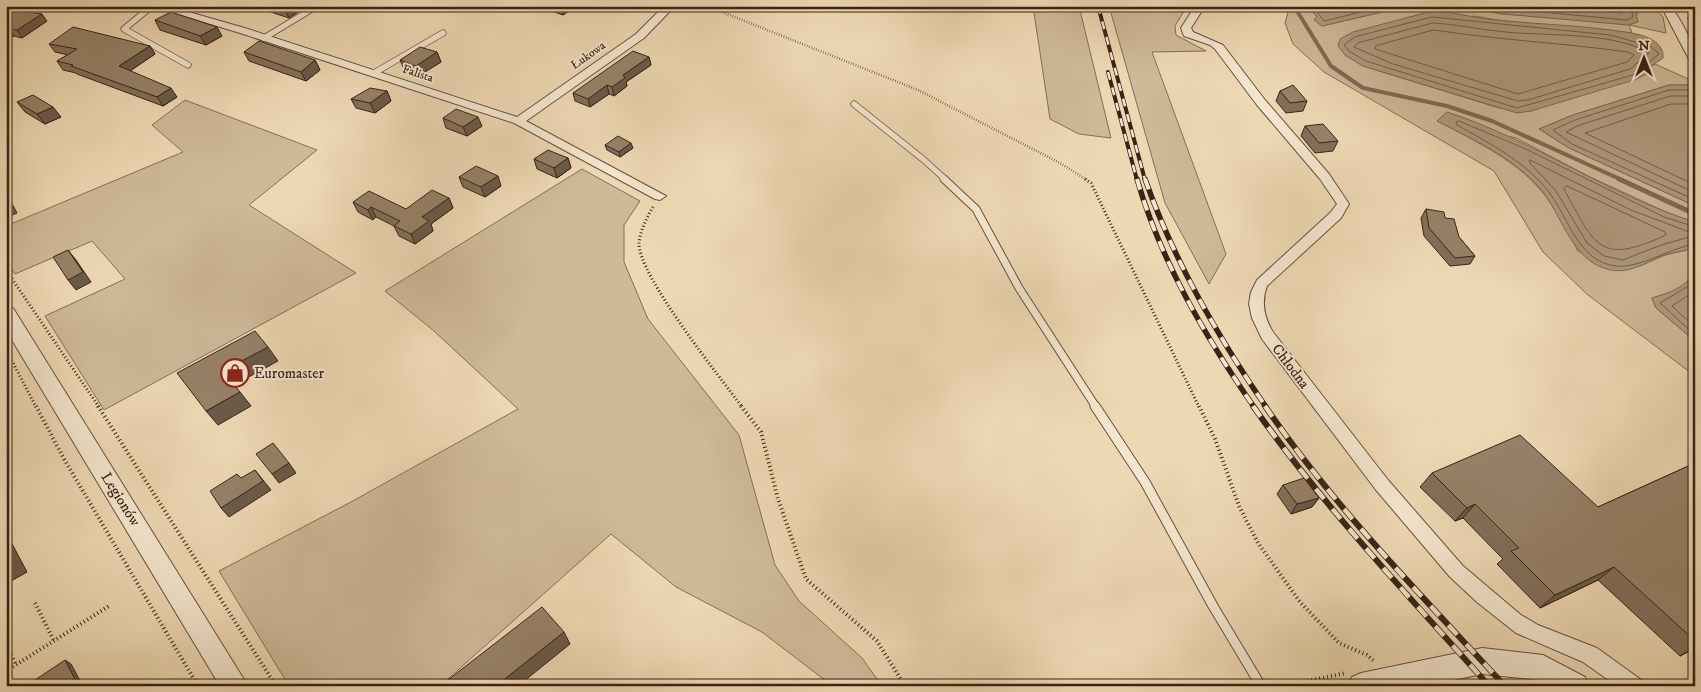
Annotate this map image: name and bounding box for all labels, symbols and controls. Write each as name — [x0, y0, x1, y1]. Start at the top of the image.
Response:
north arrow — [1618, 32, 1668, 82]
text: N — [1638, 37, 1650, 55]
street label: Łukowa — [568, 38, 609, 73]
street label: Falista — [400, 61, 436, 86]
street label: Chłodna — [1268, 340, 1314, 393]
shop icon: Euromaster — [220, 358, 250, 388]
place label: Euromaster — [254, 364, 324, 383]
street label: Legionów — [97, 469, 145, 530]

